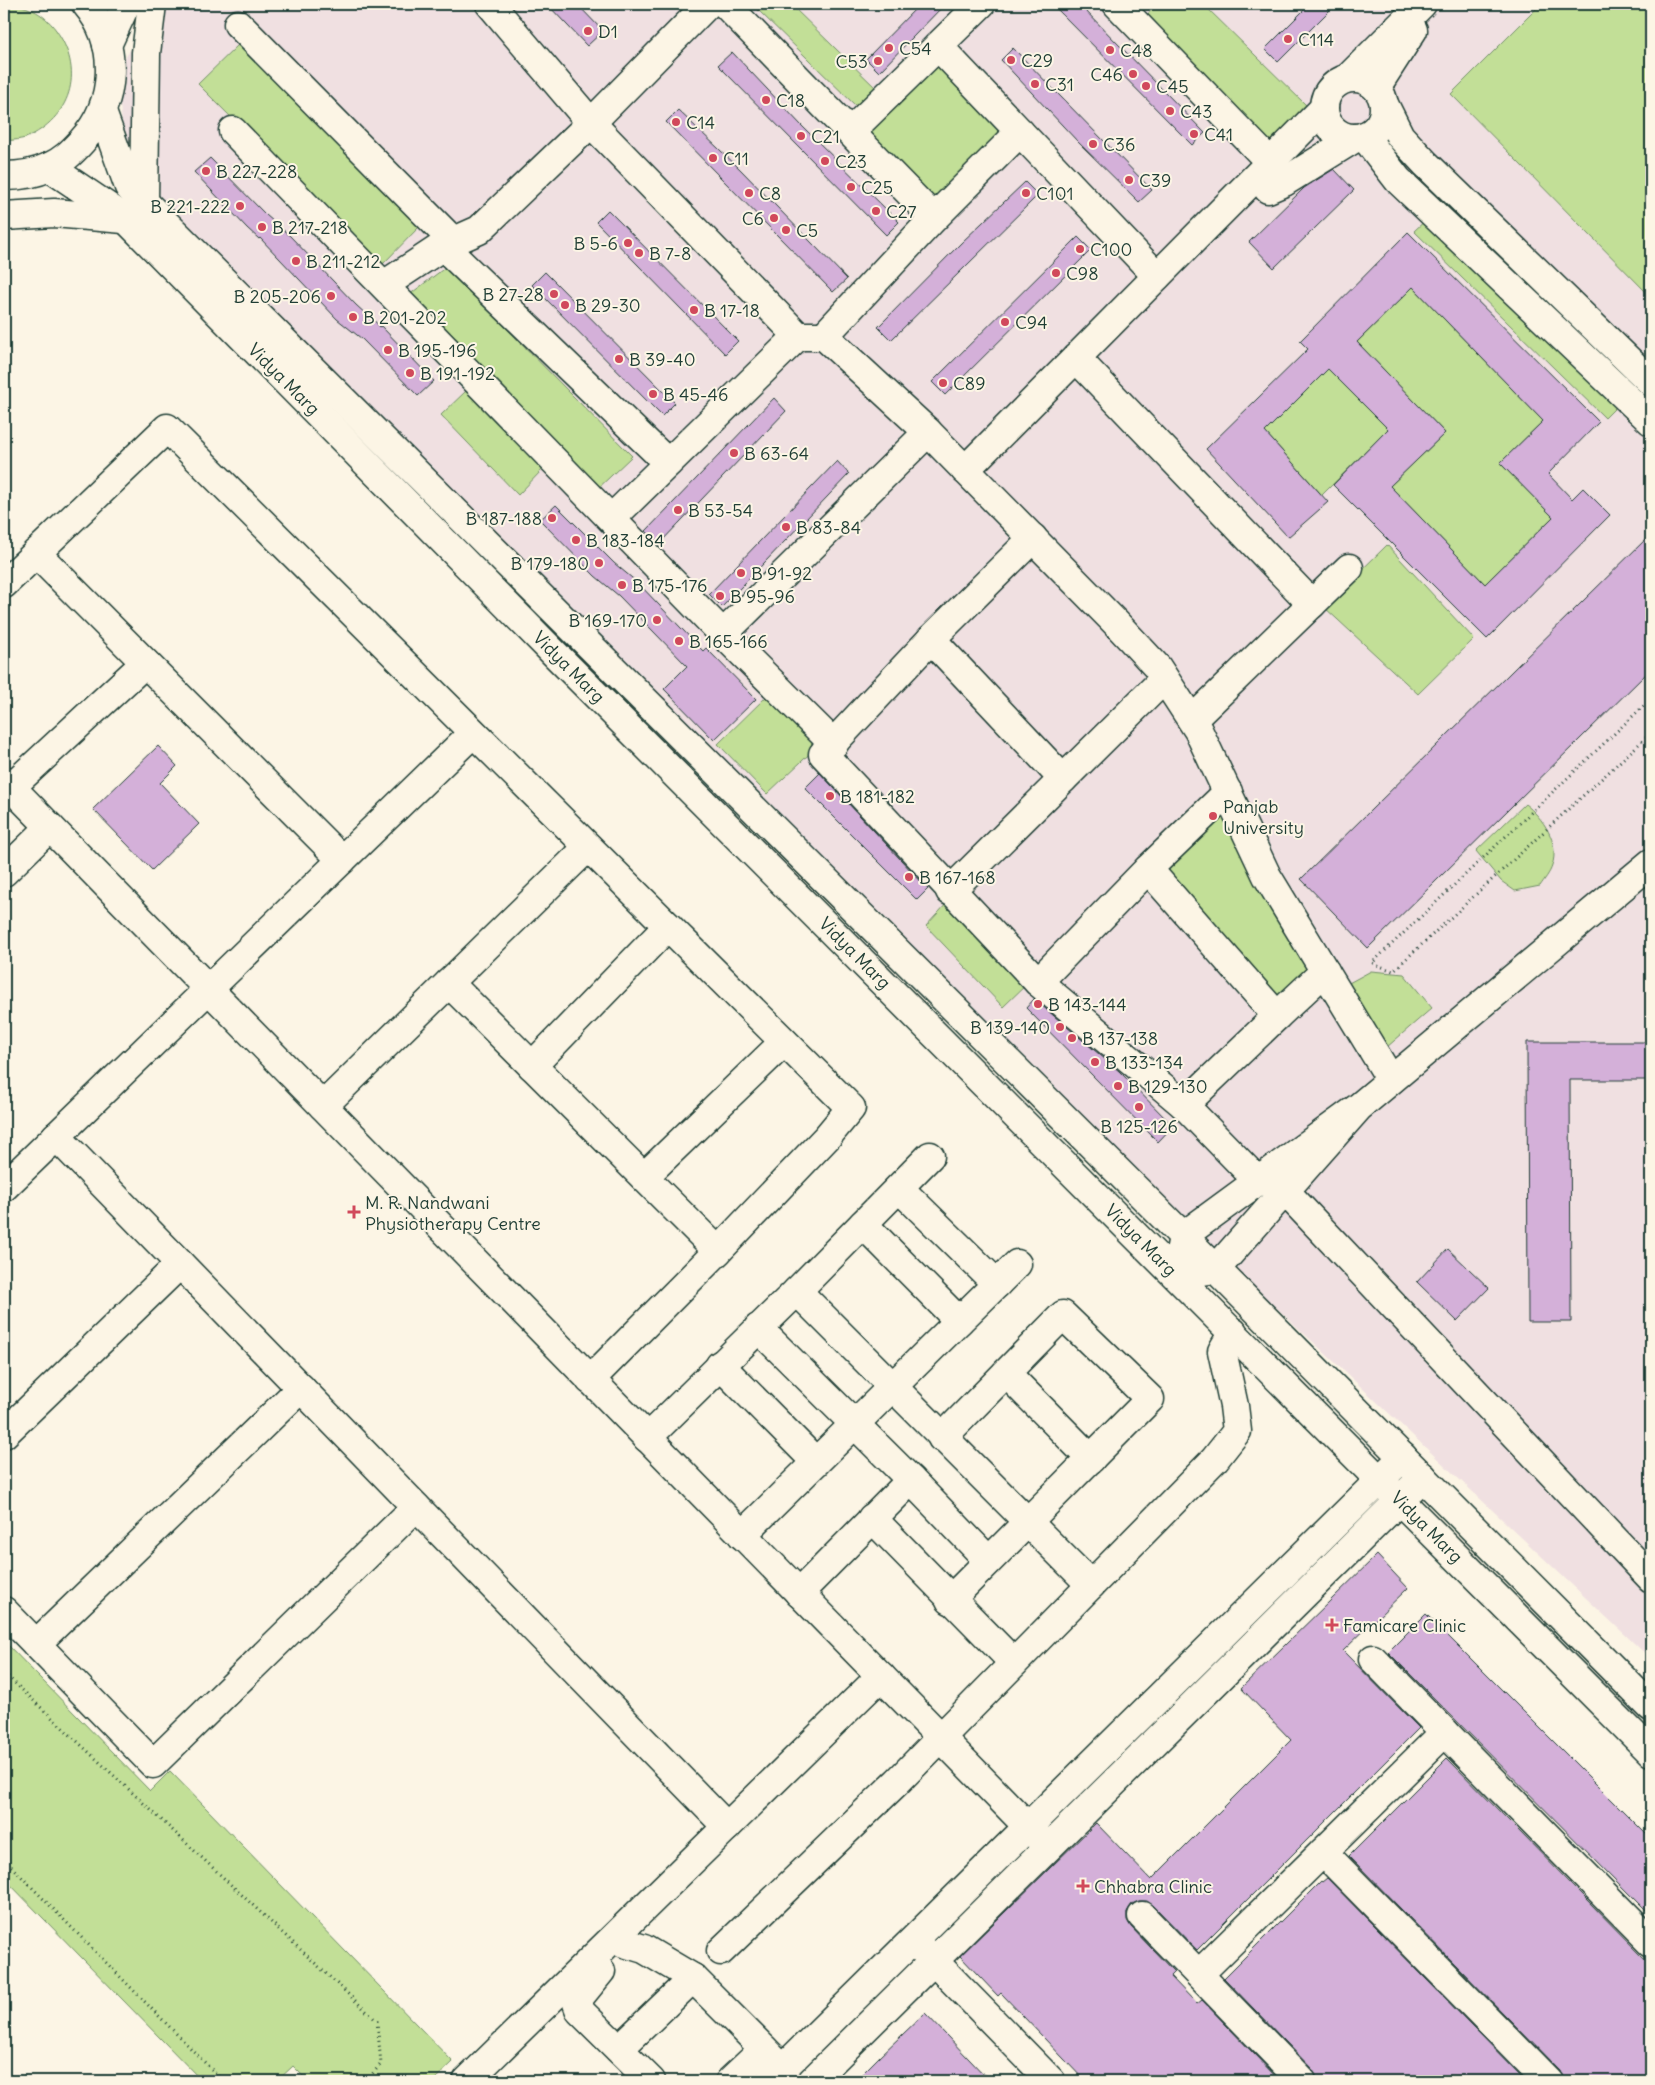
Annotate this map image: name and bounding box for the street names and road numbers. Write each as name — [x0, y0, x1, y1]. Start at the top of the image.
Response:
street label: Vidya Marg — [243, 338, 325, 420]
street label: Vidya Marg — [528, 626, 610, 708]
street label: Vidya Marg — [814, 912, 896, 994]
street label: Vidya Marg — [1100, 1199, 1182, 1281]
street label: Vidya Marg — [1386, 1486, 1468, 1568]

